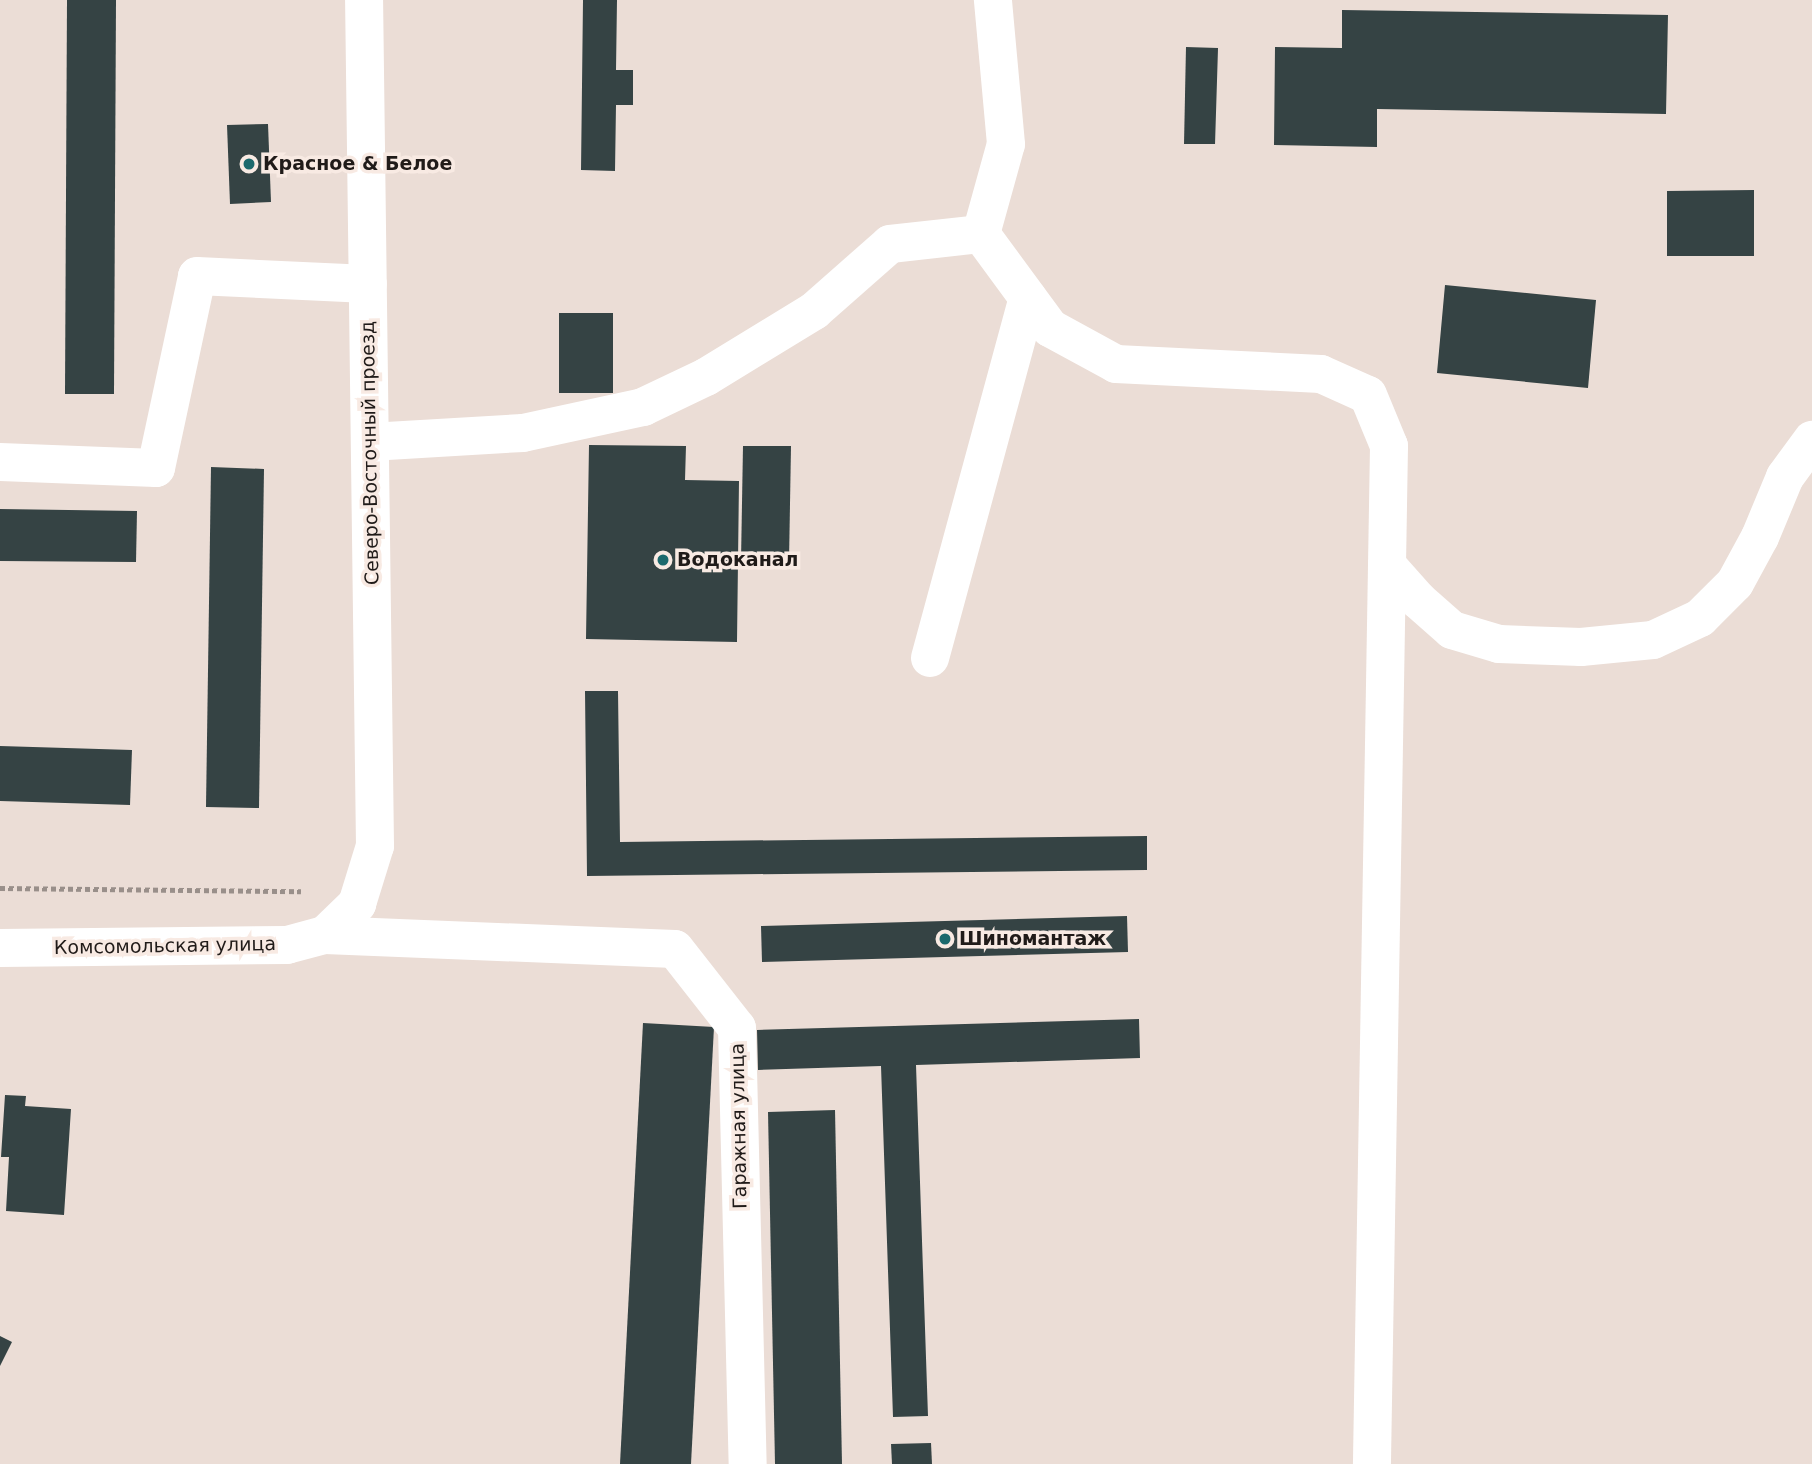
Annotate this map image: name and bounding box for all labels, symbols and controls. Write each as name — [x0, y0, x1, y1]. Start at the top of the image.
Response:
place label: Красное & Белое — [263, 153, 452, 175]
marker: Красное & Белое — [241, 156, 257, 172]
street label: Северо-Восточный проезд — [356, 321, 384, 585]
place label: Водоканал — [677, 549, 799, 571]
marker: Водоканал — [655, 552, 671, 568]
place label: Шиномантаж — [959, 928, 1106, 950]
marker: Шиномантаж — [937, 931, 953, 947]
street label: Комсомольская улица — [54, 933, 276, 959]
street label: Гаражная улица — [726, 1043, 752, 1209]

